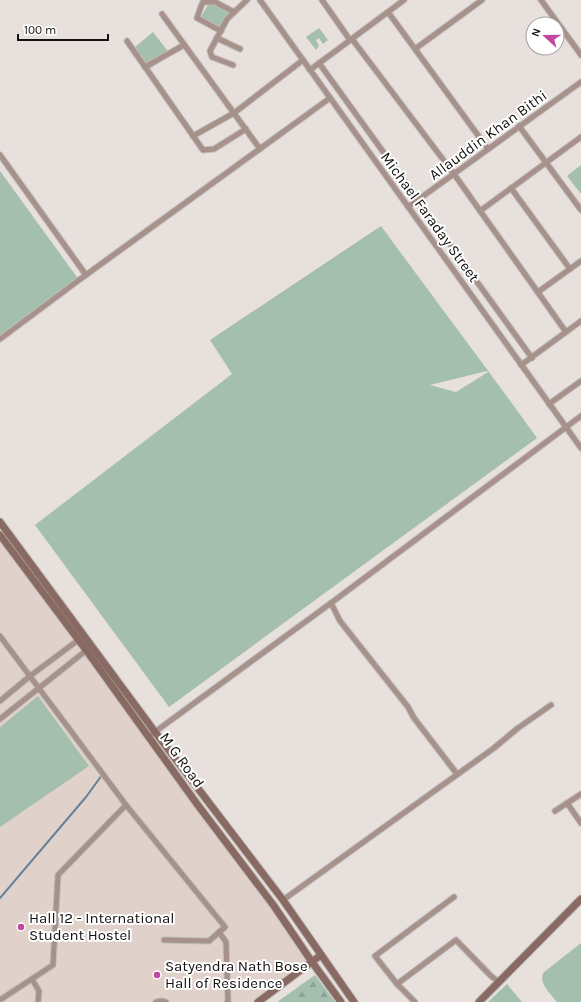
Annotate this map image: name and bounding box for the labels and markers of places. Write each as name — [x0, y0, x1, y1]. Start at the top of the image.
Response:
place label: Hall 12 - International Student Hostel — [29, 909, 174, 944]
marker: Hall 12 - International Student Hostel — [16, 922, 26, 932]
place label: Satyendra Nath Bose Hall of Residence — [165, 957, 308, 992]
marker: Satyendra Nath Bose Hall of Residence — [152, 970, 162, 980]

